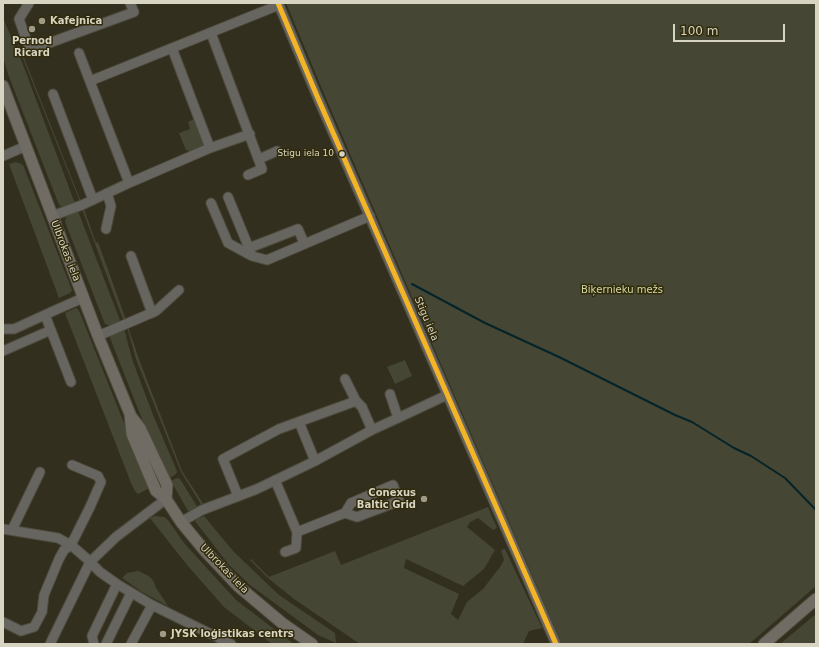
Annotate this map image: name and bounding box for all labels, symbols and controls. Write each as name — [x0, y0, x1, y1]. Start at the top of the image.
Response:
place label: Kafejnīca — [50, 15, 102, 27]
marker: Kafejnīca — [37, 16, 47, 26]
scale bar — [675, 16, 787, 42]
marker: Pernod Ricard — [27, 24, 37, 34]
text: 100 m — [680, 24, 718, 38]
place label: Pernod Ricard — [12, 35, 52, 58]
place label: Stigu iela 10 — [278, 149, 334, 159]
marker: Stigu iela 10 — [337, 149, 347, 159]
street label: Ulbrokas iela — [48, 219, 82, 283]
park label: Biķernieku mežs — [581, 284, 663, 296]
street label: Stigu iela — [411, 295, 441, 343]
place label: Conexus Baltic Grid — [357, 487, 416, 510]
marker: Conexus Baltic Grid — [419, 494, 429, 504]
street label: Ulbrokas iela — [197, 542, 251, 596]
place label: JYSK loģistikas centrs — [171, 628, 294, 640]
marker: JYSK loģistikas centrs — [158, 629, 168, 639]

